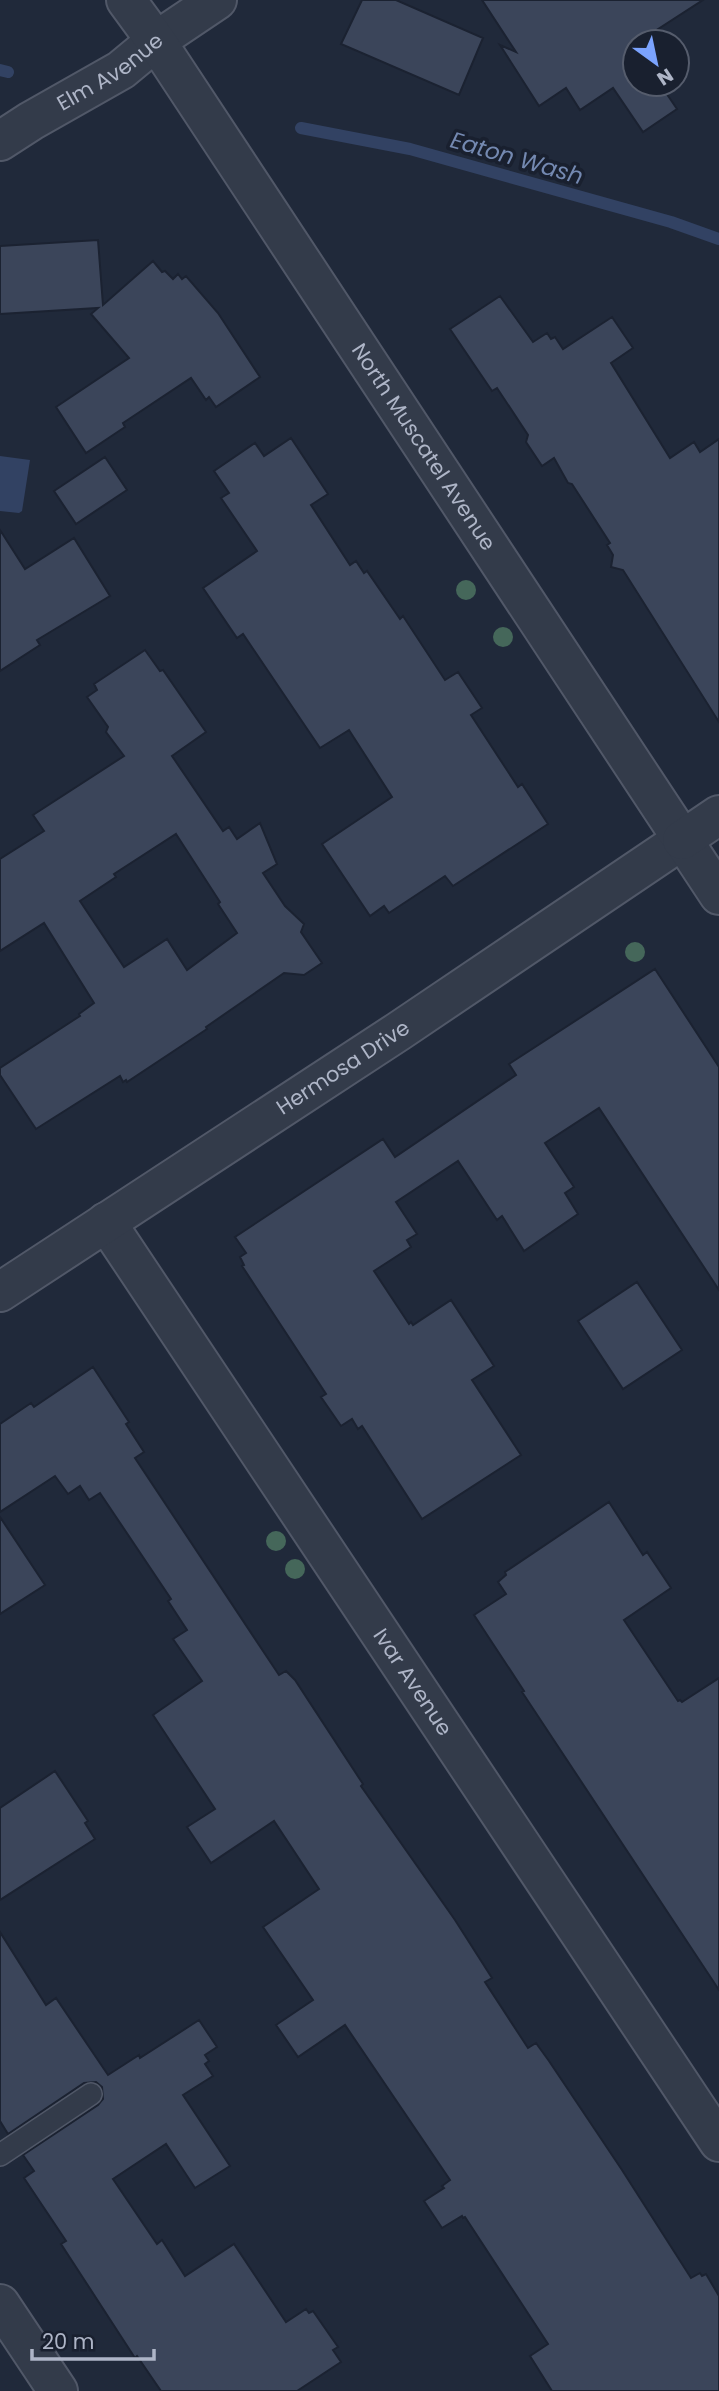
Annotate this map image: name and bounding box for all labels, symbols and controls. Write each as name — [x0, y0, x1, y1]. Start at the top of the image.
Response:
street label: Elm Avenue — [51, 26, 169, 117]
north arrow — [621, 28, 691, 98]
text: N — [652, 62, 678, 92]
water label: Eaton Wash — [447, 124, 587, 192]
street label: North Muscatel Avenue — [345, 337, 503, 556]
street label: Hermosa Drive — [270, 1013, 415, 1121]
street label: Ivar Avenue — [367, 1622, 459, 1741]
scale bar — [32, 2318, 154, 2362]
text: 20 m — [42, 2327, 95, 2356]

